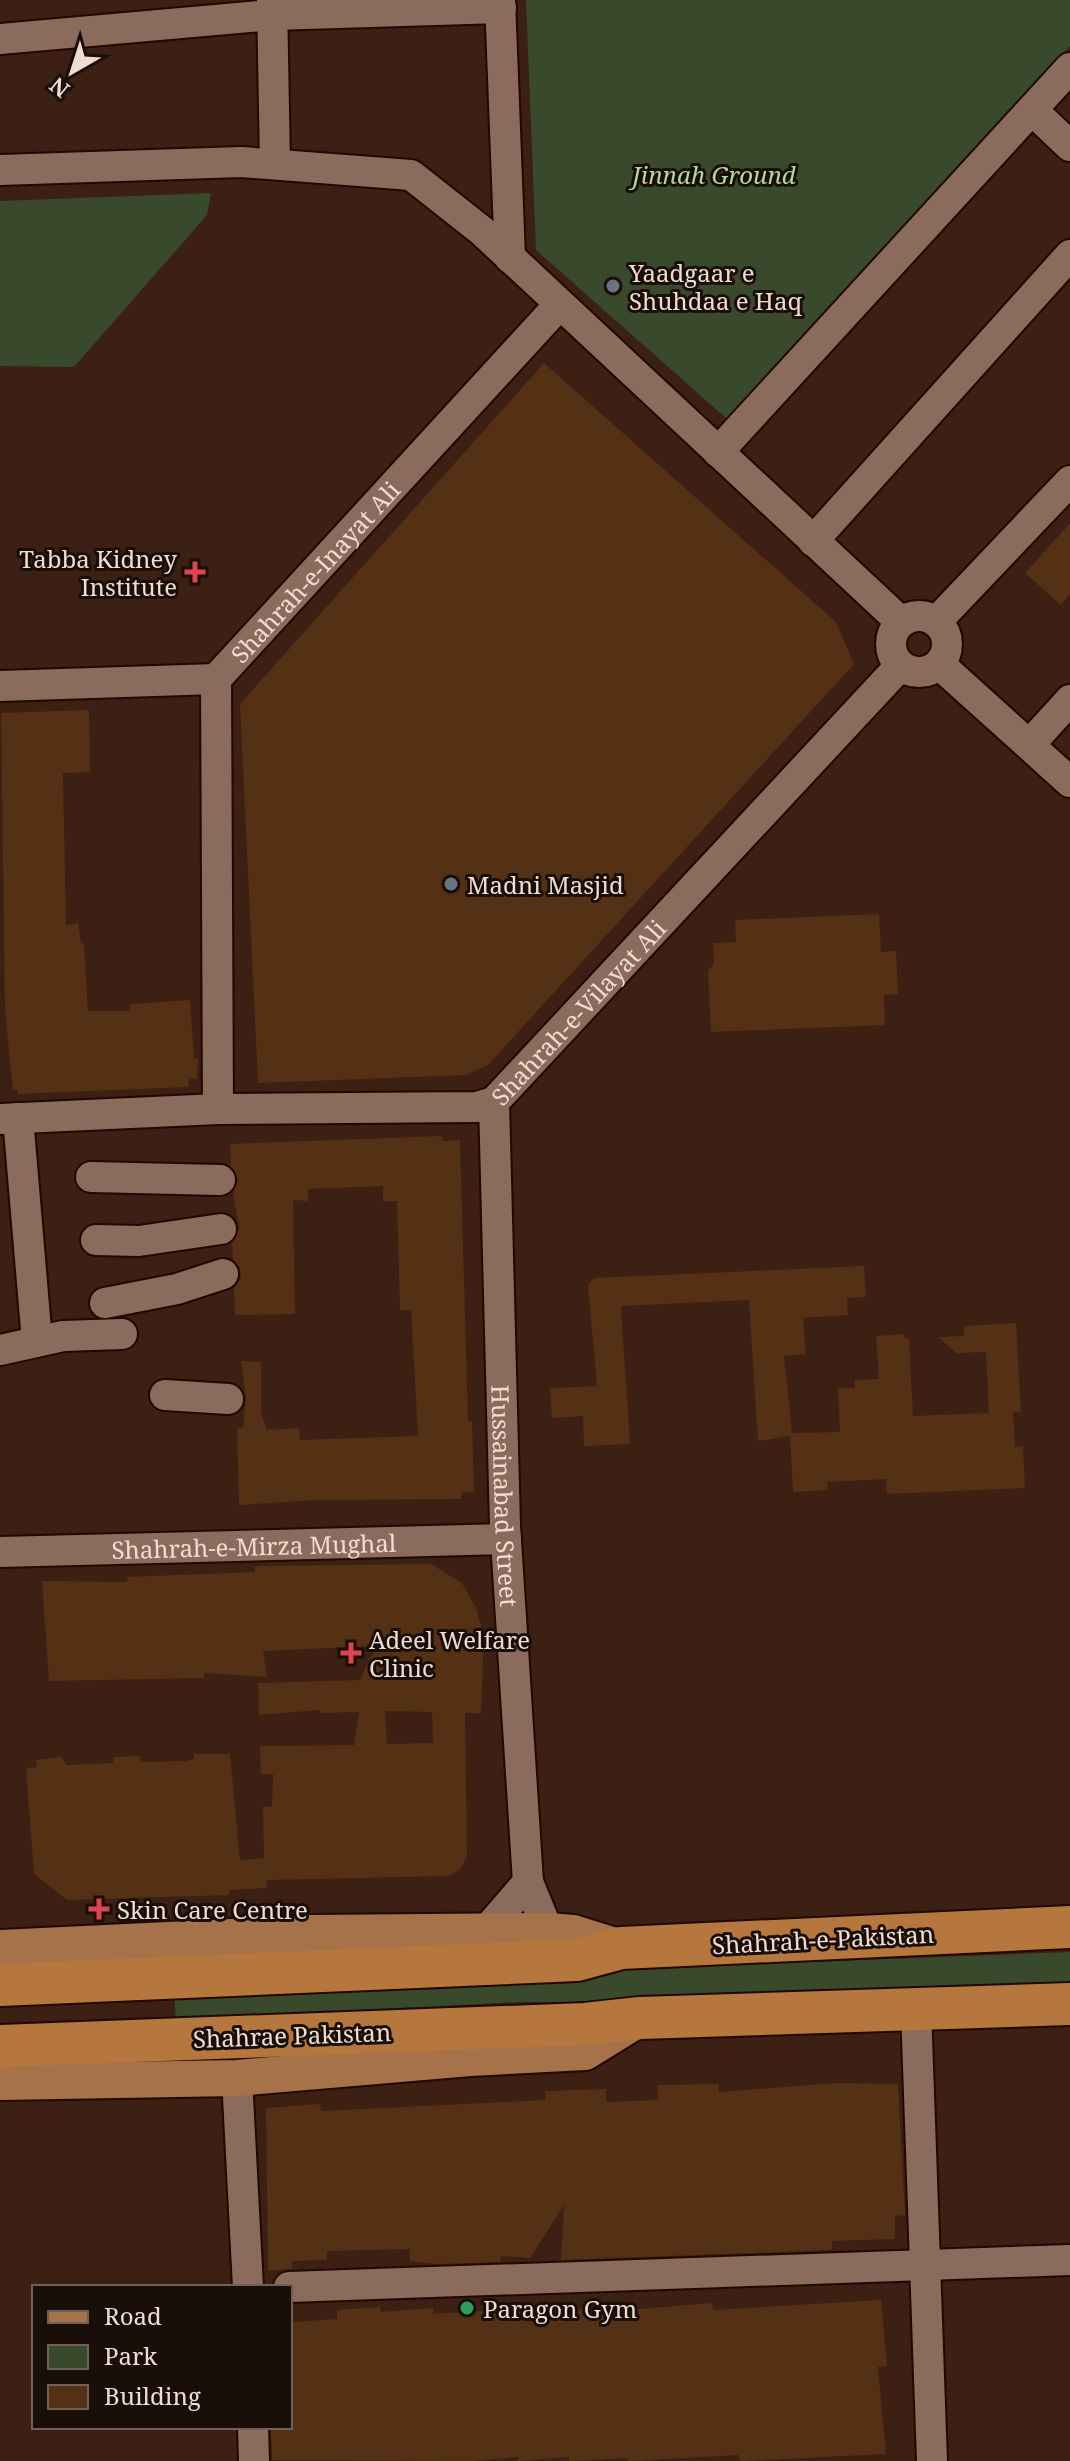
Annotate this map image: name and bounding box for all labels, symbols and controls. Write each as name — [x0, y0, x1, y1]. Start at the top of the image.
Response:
north arrow — [32, 32, 112, 112]
text: N — [43, 71, 75, 105]
park label: Jinnah Ground — [628, 158, 796, 191]
place label: Yaadgaar e Shuhdaa e Haq — [628, 256, 802, 317]
marker: Yaadgaar e Shuhdaa e Haq — [604, 277, 622, 295]
street label: Shahrah-e-Inayat Ali — [223, 473, 407, 669]
place label: Tabba Kidney Institute — [19, 542, 177, 603]
marker: Tabba Kidney Institute — [184, 561, 206, 583]
place label: Madni Masjid — [467, 868, 624, 901]
marker: Madni Masjid — [442, 875, 460, 893]
street label: Shahrah-e-Vilayat Ali — [483, 912, 673, 1112]
street label: Hussainabad Street — [485, 1384, 527, 1608]
street label: Shahrah-e-Mirza Mughal — [111, 1525, 397, 1566]
place label: Adeel Welfare Clinic — [369, 1623, 530, 1684]
marker: Adeel Welfare Clinic — [340, 1642, 362, 1664]
place label: Skin Care Centre — [117, 1893, 308, 1926]
marker: Skin Care Centre — [88, 1898, 110, 1920]
street label: Shahrah-e-Pakistan — [711, 1917, 935, 1961]
street label: Shahrae Pakistan — [192, 2015, 392, 2055]
legend — [32, 2285, 292, 2429]
place label: Paragon Gym — [483, 2292, 638, 2325]
text: Road — [104, 2299, 162, 2332]
marker: Paragon Gym — [458, 2299, 476, 2317]
text: Park — [104, 2339, 158, 2372]
text: Building — [104, 2379, 201, 2412]

